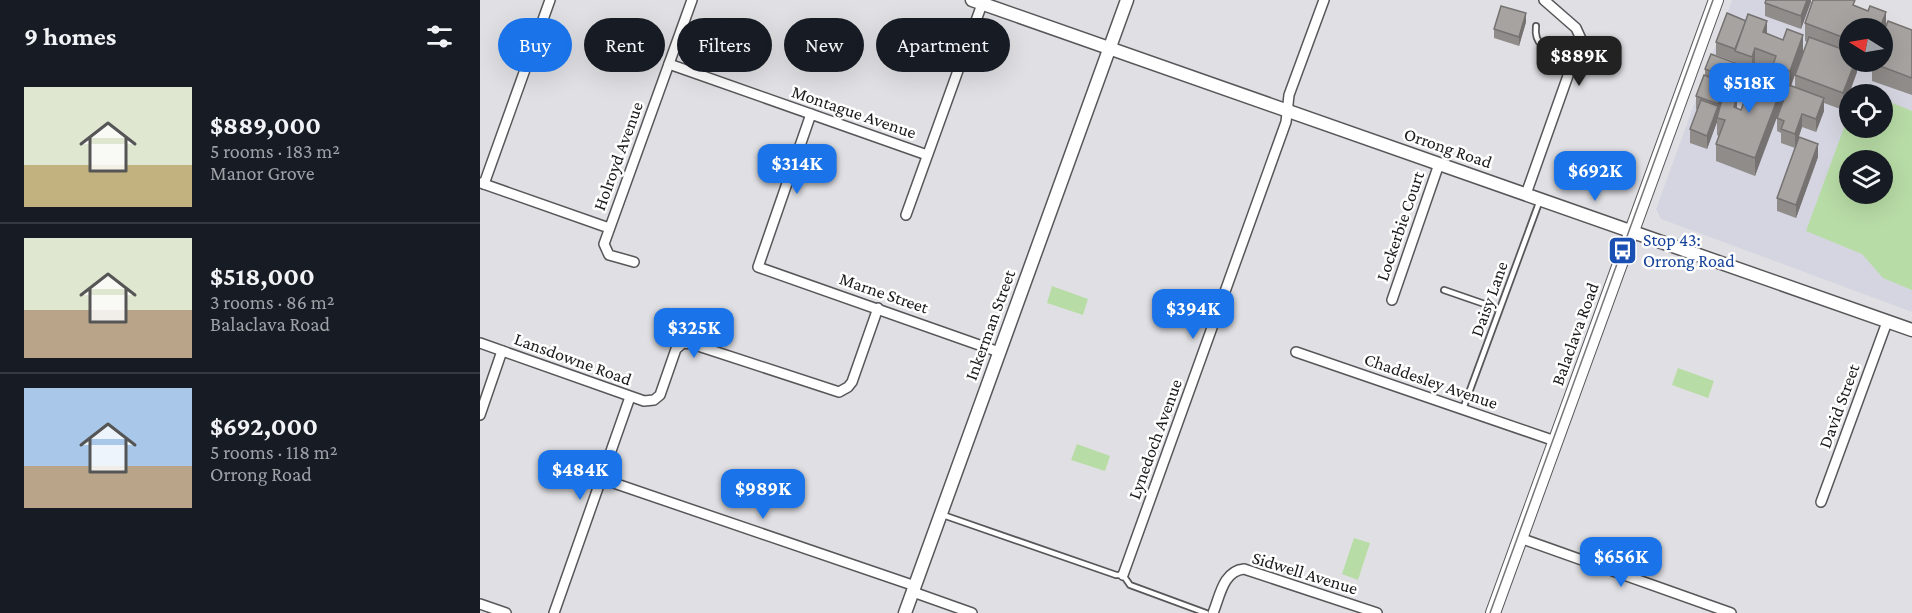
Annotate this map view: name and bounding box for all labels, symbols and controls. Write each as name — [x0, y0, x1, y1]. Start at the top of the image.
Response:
chip: Buy — [498, 18, 572, 72]
chip: Rent — [584, 18, 665, 72]
chip: Filters — [677, 18, 772, 72]
chip: New — [784, 18, 864, 72]
chip: Apartment — [876, 18, 1010, 72]
north arrow — [1839, 18, 1893, 72]
map controls — [1839, 18, 1893, 204]
icon: filters — [423, 20, 456, 53]
text: 9 homes — [24, 22, 116, 51]
pin: $889K — [1537, 36, 1621, 87]
text: $889K — [1551, 44, 1607, 66]
pin: $518K — [1707, 63, 1791, 114]
text: $518K — [1723, 71, 1775, 93]
street label: Montague Avenue — [789, 81, 919, 143]
button: locate — [1839, 84, 1893, 138]
street label: Holroyd Avenue — [589, 99, 647, 213]
icon: home — [72, 111, 144, 183]
text: $889,000 — [210, 111, 321, 140]
street label: Orrong Road — [1401, 124, 1495, 173]
text: 5 rooms · 183 m² — [210, 140, 340, 162]
pin: $314K — [755, 144, 839, 195]
button: layers — [1839, 150, 1893, 204]
pin: $692K — [1553, 151, 1637, 202]
text: $314K — [772, 152, 822, 174]
text: $692K — [1568, 159, 1622, 181]
text: Manor Grove — [210, 162, 314, 184]
street label: Lockerbie Court — [1372, 168, 1428, 283]
place label: Stop 43: Orrong Road — [1643, 230, 1735, 271]
bus stop icon: Stop 43: Orrong Road — [1606, 234, 1638, 266]
street label: Daisy Lane — [1466, 259, 1512, 339]
icon: home — [72, 262, 144, 334]
text: $518,000 — [210, 262, 315, 291]
street label: Inkerman Street — [961, 266, 1020, 383]
street label: Marne Street — [837, 268, 932, 318]
street label: Balaclava Road — [1547, 279, 1603, 388]
pin: $394K — [1151, 289, 1235, 340]
text: 3 rooms · 86 m² — [210, 291, 335, 313]
text: $394K — [1166, 297, 1220, 319]
pin: $325K — [652, 308, 736, 359]
text: Balaclava Road — [210, 313, 330, 335]
text: $325K — [668, 316, 720, 338]
street label: Lansdowne Road — [512, 329, 635, 390]
street label: Chaddesley Avenue — [1362, 349, 1500, 413]
street label: David Street — [1815, 360, 1864, 451]
street label: Lynedoch Avenue — [1124, 376, 1186, 502]
icon: home — [72, 412, 144, 484]
text: $692,000 — [210, 412, 318, 441]
text: 5 rooms · 118 m² — [210, 441, 338, 463]
pin: $484K — [538, 450, 622, 501]
text: $484K — [552, 458, 608, 480]
text: Orrong Road — [210, 463, 312, 485]
pin: $989K — [721, 469, 805, 520]
text: $989K — [735, 477, 791, 499]
pin: $656K — [1579, 537, 1663, 588]
text: $656K — [1594, 545, 1648, 567]
street label: Sidwell Avenue — [1250, 547, 1360, 599]

